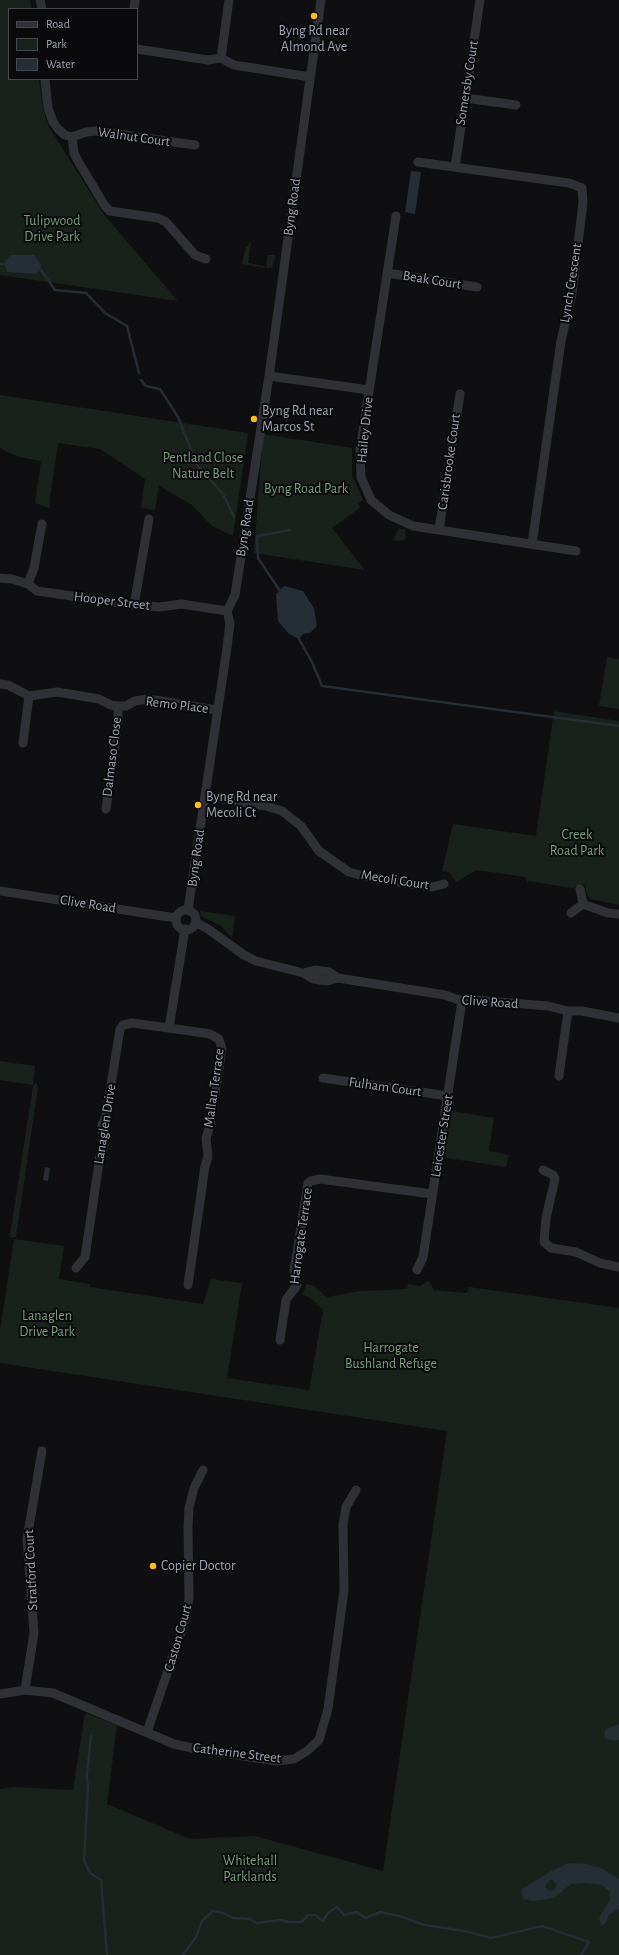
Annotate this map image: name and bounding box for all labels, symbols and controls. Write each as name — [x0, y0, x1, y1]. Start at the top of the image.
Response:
legend — [8, 8, 138, 80]
marker: Byng Rd near Almond Ave — [309, 11, 319, 21]
text: Road — [46, 18, 70, 30]
place label: Byng Rd near Almond Ave — [278, 23, 350, 56]
text: Park — [46, 38, 67, 50]
street label: Somersby Court — [452, 39, 482, 127]
text: Water — [46, 58, 75, 70]
street label: Walnut Court — [97, 124, 171, 150]
street label: Byng Road — [280, 177, 304, 237]
park label: Tulipwood Drive Park — [24, 213, 80, 246]
street label: Lynch Crescent — [556, 242, 586, 324]
street label: Beak Court — [402, 267, 462, 293]
street label: Hailey Drive — [353, 396, 377, 464]
place label: Byng Rd near Marcos St — [262, 403, 333, 436]
street label: Carisbrooke Court — [434, 413, 464, 511]
marker: Byng Rd near Marcos St — [249, 414, 259, 424]
park label: Pentland Close Nature Belt — [163, 450, 243, 482]
park label: Byng Road Park — [264, 481, 348, 497]
street label: Byng Road — [232, 498, 258, 558]
street label: Hooper Street — [73, 588, 151, 614]
street label: Remo Place — [145, 693, 209, 717]
street label: Dalmaso Close — [99, 716, 125, 798]
place label: Byng Rd near Mecoli Ct — [206, 789, 277, 822]
marker: Byng Rd near Mecoli Ct — [193, 800, 203, 810]
park label: Creek Road Park — [550, 827, 604, 860]
street label: Byng Road — [184, 828, 208, 888]
street label: Mecoli Court — [360, 866, 430, 894]
street label: Clive Road — [59, 891, 117, 917]
street label: Clive Road — [461, 992, 519, 1012]
street label: Mallan Terrace — [200, 1047, 228, 1129]
street label: Fulham Court — [348, 1074, 422, 1100]
street label: Lanaglen Drive — [90, 1083, 120, 1165]
street label: Leicester Street — [427, 1094, 457, 1178]
street label: Harrogate Terrace — [286, 1187, 316, 1285]
park label: Lanaglen Drive Park — [19, 1308, 75, 1340]
park label: Harrogate Bushland Refuge — [345, 1340, 437, 1372]
street label: Stratford Court — [20, 1529, 42, 1611]
place label: Copier Doctor — [161, 1558, 236, 1574]
marker: Copier Doctor — [148, 1561, 158, 1571]
street label: Caston Court — [160, 1602, 196, 1674]
street label: Catherine Street — [192, 1739, 282, 1767]
park label: Whitehall Parklands — [223, 1853, 277, 1886]

